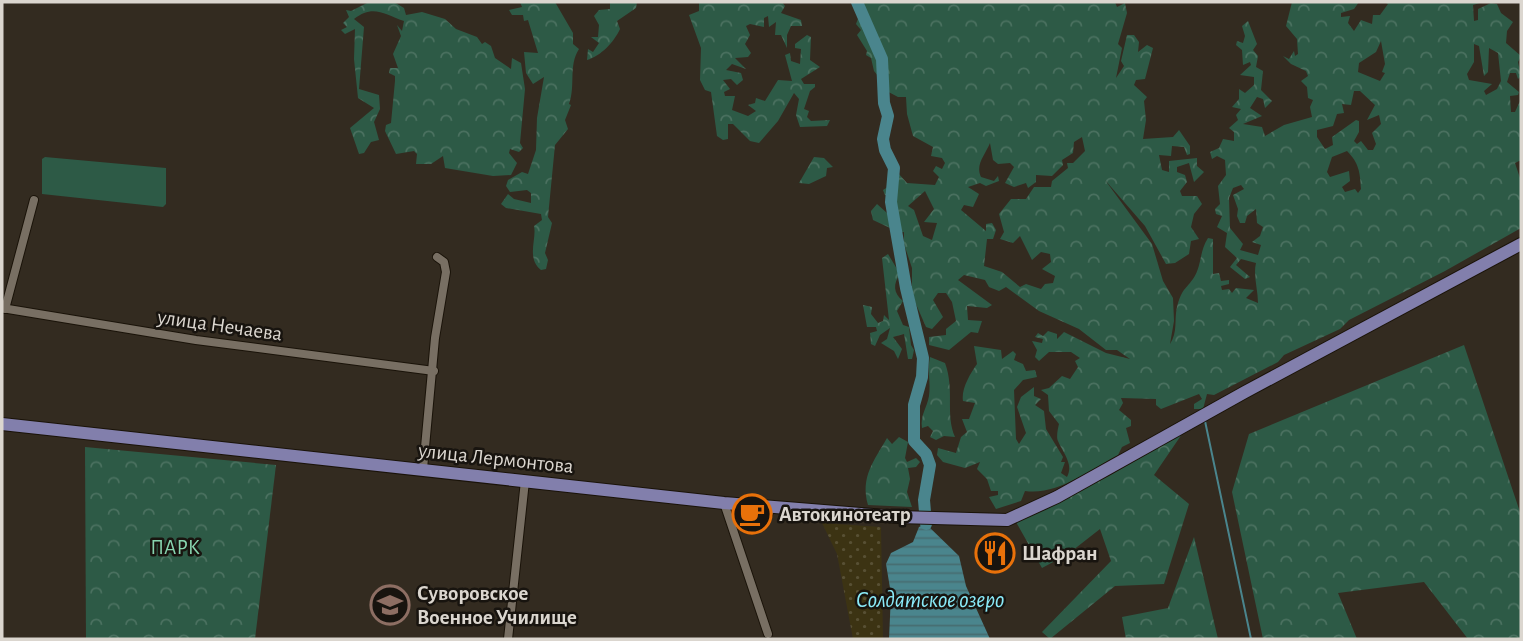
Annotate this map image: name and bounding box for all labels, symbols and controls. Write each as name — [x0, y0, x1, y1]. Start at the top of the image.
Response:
street label: улица Нечаева — [155, 306, 284, 345]
street label: улица Лермонтова — [416, 440, 575, 477]
cafe icon: Автокинотеатр — [731, 493, 773, 535]
place label: Автокинотеатр — [779, 504, 911, 525]
restaurant icon: Шафран — [974, 532, 1016, 574]
park label: ПАРК — [150, 537, 200, 558]
place label: Шафран — [1022, 543, 1098, 564]
place label: Суворовское Военное Училище — [417, 583, 577, 628]
school or university icon: Суворовское Военное Училище — [369, 584, 411, 626]
water label: Солдатское озеро — [856, 589, 1004, 612]

